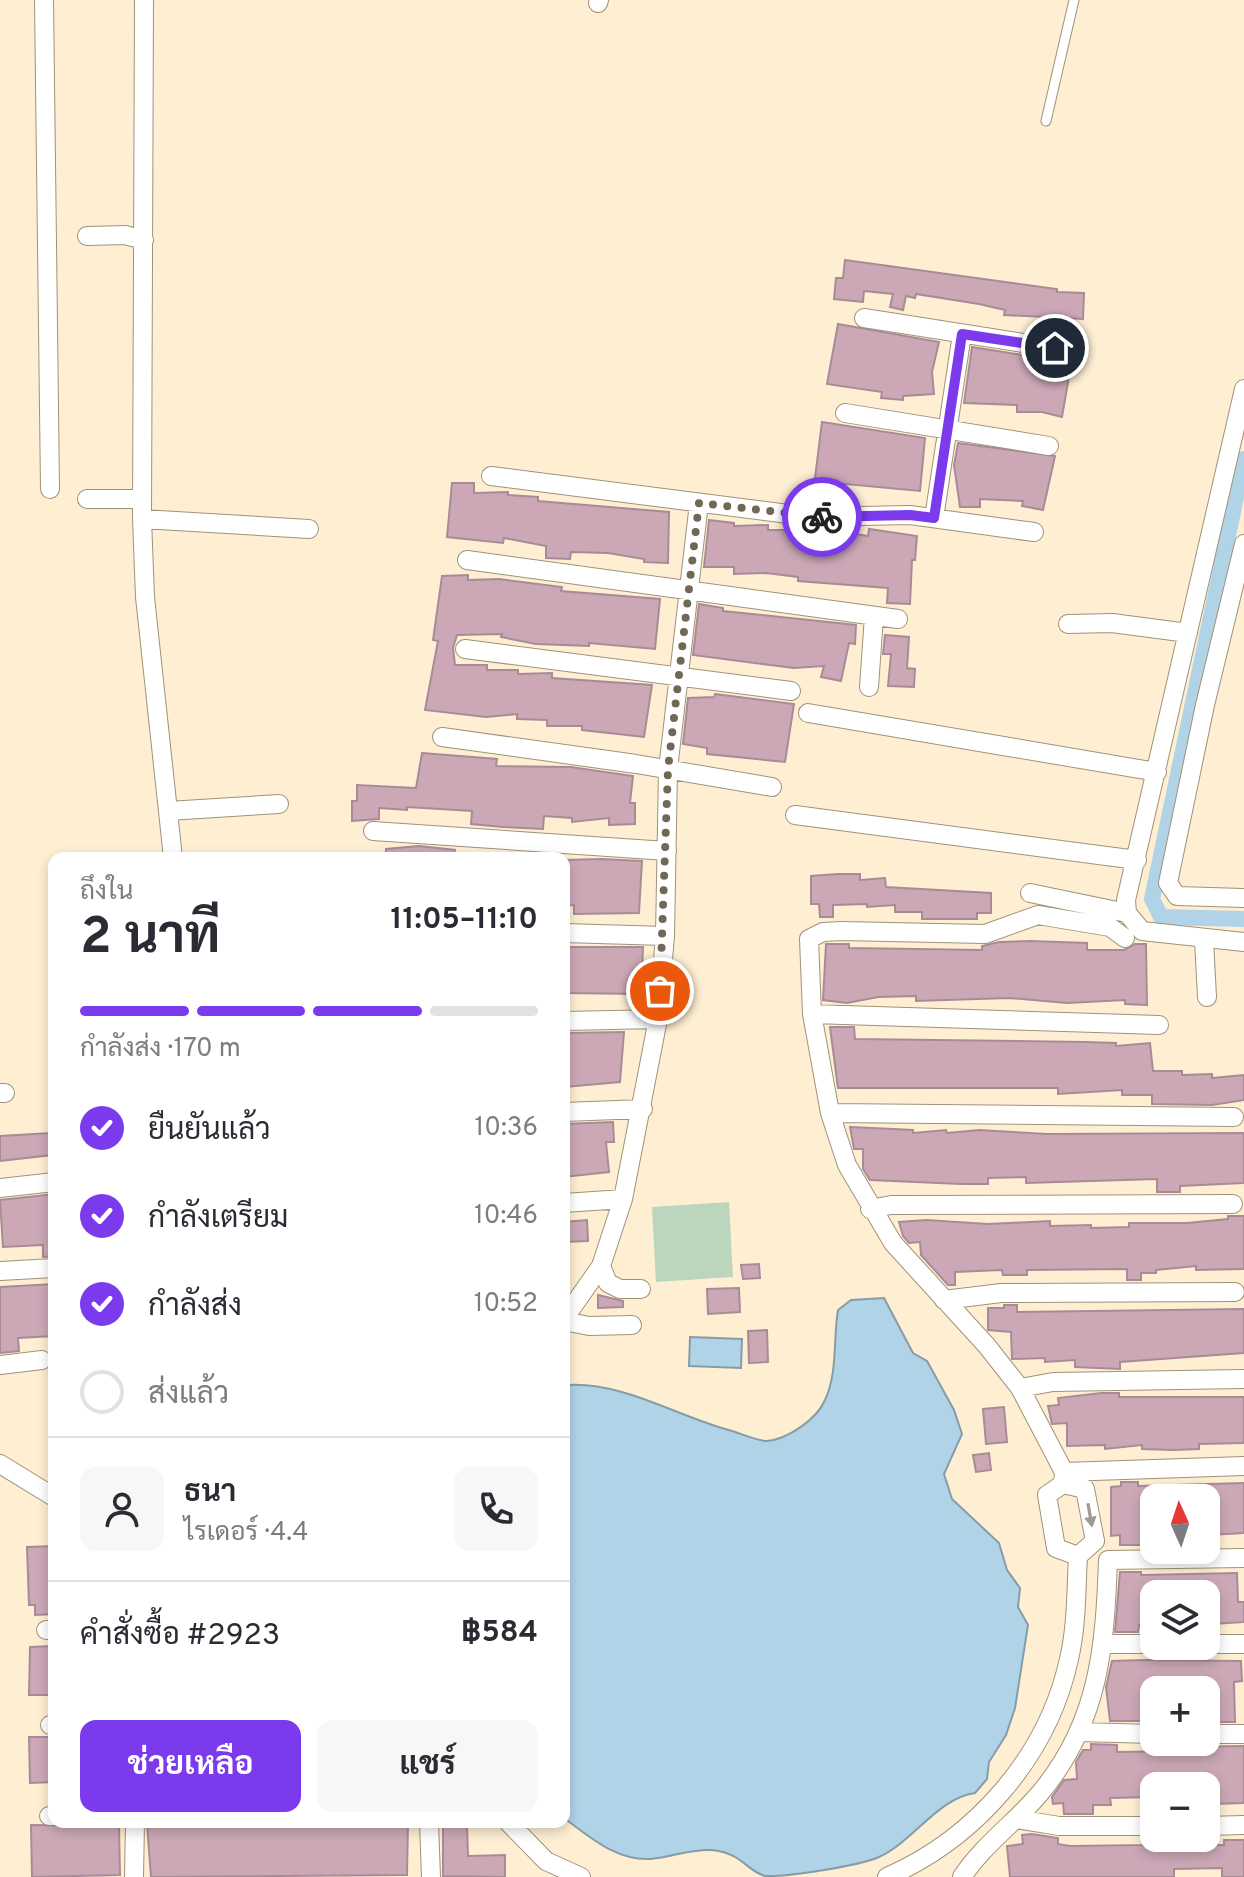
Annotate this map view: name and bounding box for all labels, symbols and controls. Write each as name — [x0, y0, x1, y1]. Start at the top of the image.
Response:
pin — [1021, 314, 1089, 382]
icon: home — [1033, 326, 1077, 370]
courier — [782, 477, 862, 557]
icon: bike — [800, 495, 844, 539]
text: ถึงใน — [80, 876, 133, 909]
text: 11:05–11:10 — [391, 902, 538, 939]
text: 2 นาที — [80, 906, 220, 972]
pin — [626, 957, 694, 1025]
icon: bag — [638, 969, 682, 1013]
text: กำลังส่ง · 170 m — [80, 1033, 241, 1066]
icon: check — [80, 1106, 124, 1150]
text: 10:36 — [475, 1112, 538, 1145]
text: ยืนยันแล้ว — [148, 1113, 271, 1150]
icon: check — [80, 1194, 124, 1238]
text: 10:46 — [474, 1200, 538, 1233]
text: กำลังเตรียม — [148, 1201, 288, 1238]
icon: check — [80, 1282, 124, 1326]
text: 10:52 — [474, 1288, 538, 1321]
text: กำลังส่ง — [148, 1289, 242, 1326]
text: ส่งแล้ว — [148, 1377, 229, 1414]
button: person — [80, 1467, 164, 1551]
button: phone — [454, 1467, 538, 1551]
text: ธนา — [184, 1475, 236, 1512]
north arrow — [1140, 1484, 1220, 1564]
map controls — [1140, 1484, 1220, 1852]
one-way arrow — [1084, 1503, 1097, 1528]
text: ไรเดอร์ · 4.4 — [184, 1517, 308, 1550]
button: layers — [1140, 1580, 1220, 1660]
text: ฿584 — [461, 1615, 538, 1652]
text: คำสั่งซื้อ #2923 — [80, 1618, 280, 1655]
button: + — [1140, 1676, 1220, 1756]
button: ช่วยเหลือ — [80, 1720, 301, 1812]
button: แชร์ — [317, 1720, 538, 1812]
button: − — [1140, 1772, 1220, 1852]

